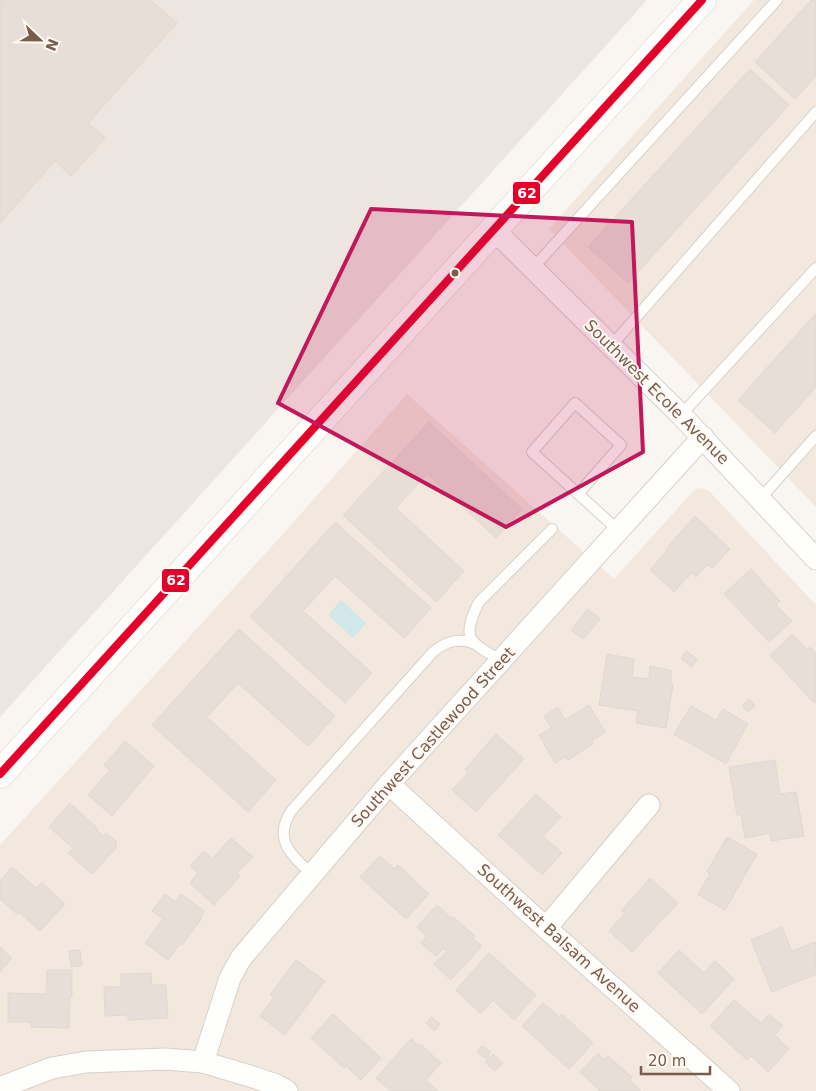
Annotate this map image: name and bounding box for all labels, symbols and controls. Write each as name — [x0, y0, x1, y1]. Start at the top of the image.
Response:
north arrow — [15, 15, 65, 65]
text: N — [42, 36, 62, 53]
line badge: 62 — [512, 181, 541, 205]
text: 62 — [517, 185, 537, 201]
unlabelled marker — [450, 268, 460, 278]
street label: Southwest Ecole Avenue — [581, 316, 733, 468]
line badge: 62 — [161, 568, 190, 593]
text: 62 — [166, 572, 186, 588]
street label: Southwest Castlewood Street — [347, 643, 519, 831]
street label: Southwest Balsam Avenue — [474, 860, 644, 1016]
scale bar — [641, 1044, 710, 1076]
text: 20 m — [648, 1052, 686, 1070]

